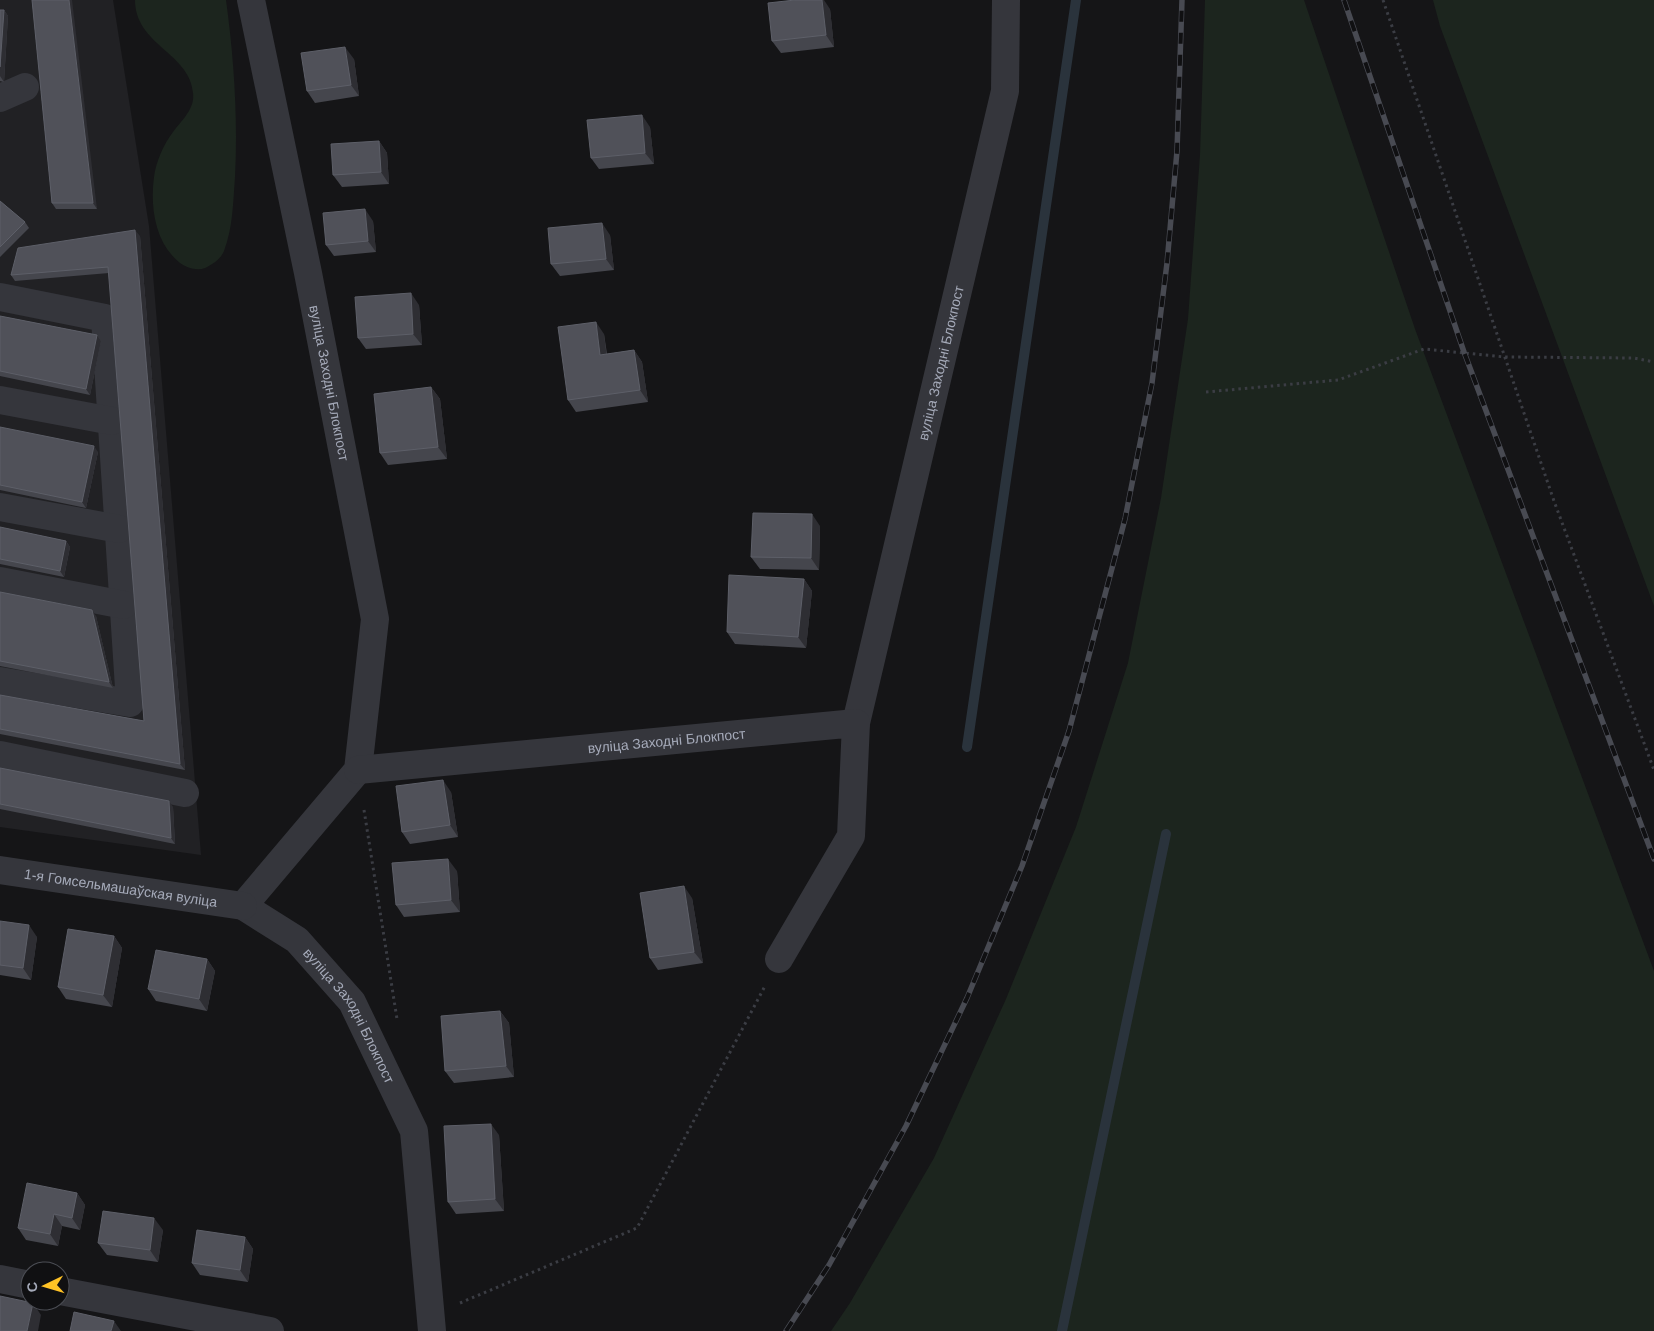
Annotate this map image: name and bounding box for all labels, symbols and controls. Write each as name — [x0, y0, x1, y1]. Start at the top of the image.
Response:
street label: вуліца Заходні Блокпост — [915, 283, 967, 442]
street label: вуліца Заходні Блокпост — [306, 304, 352, 463]
street label: вуліца Заходні Блокпост — [587, 725, 747, 756]
street label: 1-я Гомсельмашаўская вуліца — [23, 866, 218, 910]
street label: вуліца Заходні Блокпост — [300, 945, 398, 1086]
north arrow — [20, 1261, 70, 1311]
text: С — [24, 1281, 40, 1293]

